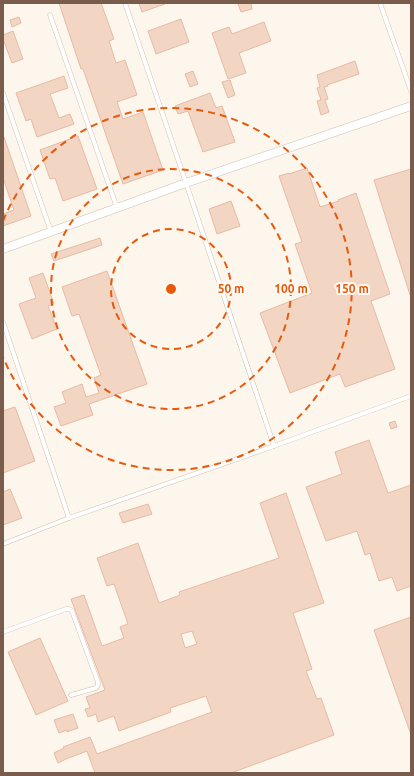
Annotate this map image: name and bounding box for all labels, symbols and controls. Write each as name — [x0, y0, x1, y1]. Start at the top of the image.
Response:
centre of rings — [164, 282, 178, 296]
text: 50 m — [218, 282, 244, 295]
text: 100 m — [274, 282, 308, 295]
text: 150 m — [335, 282, 369, 295]

